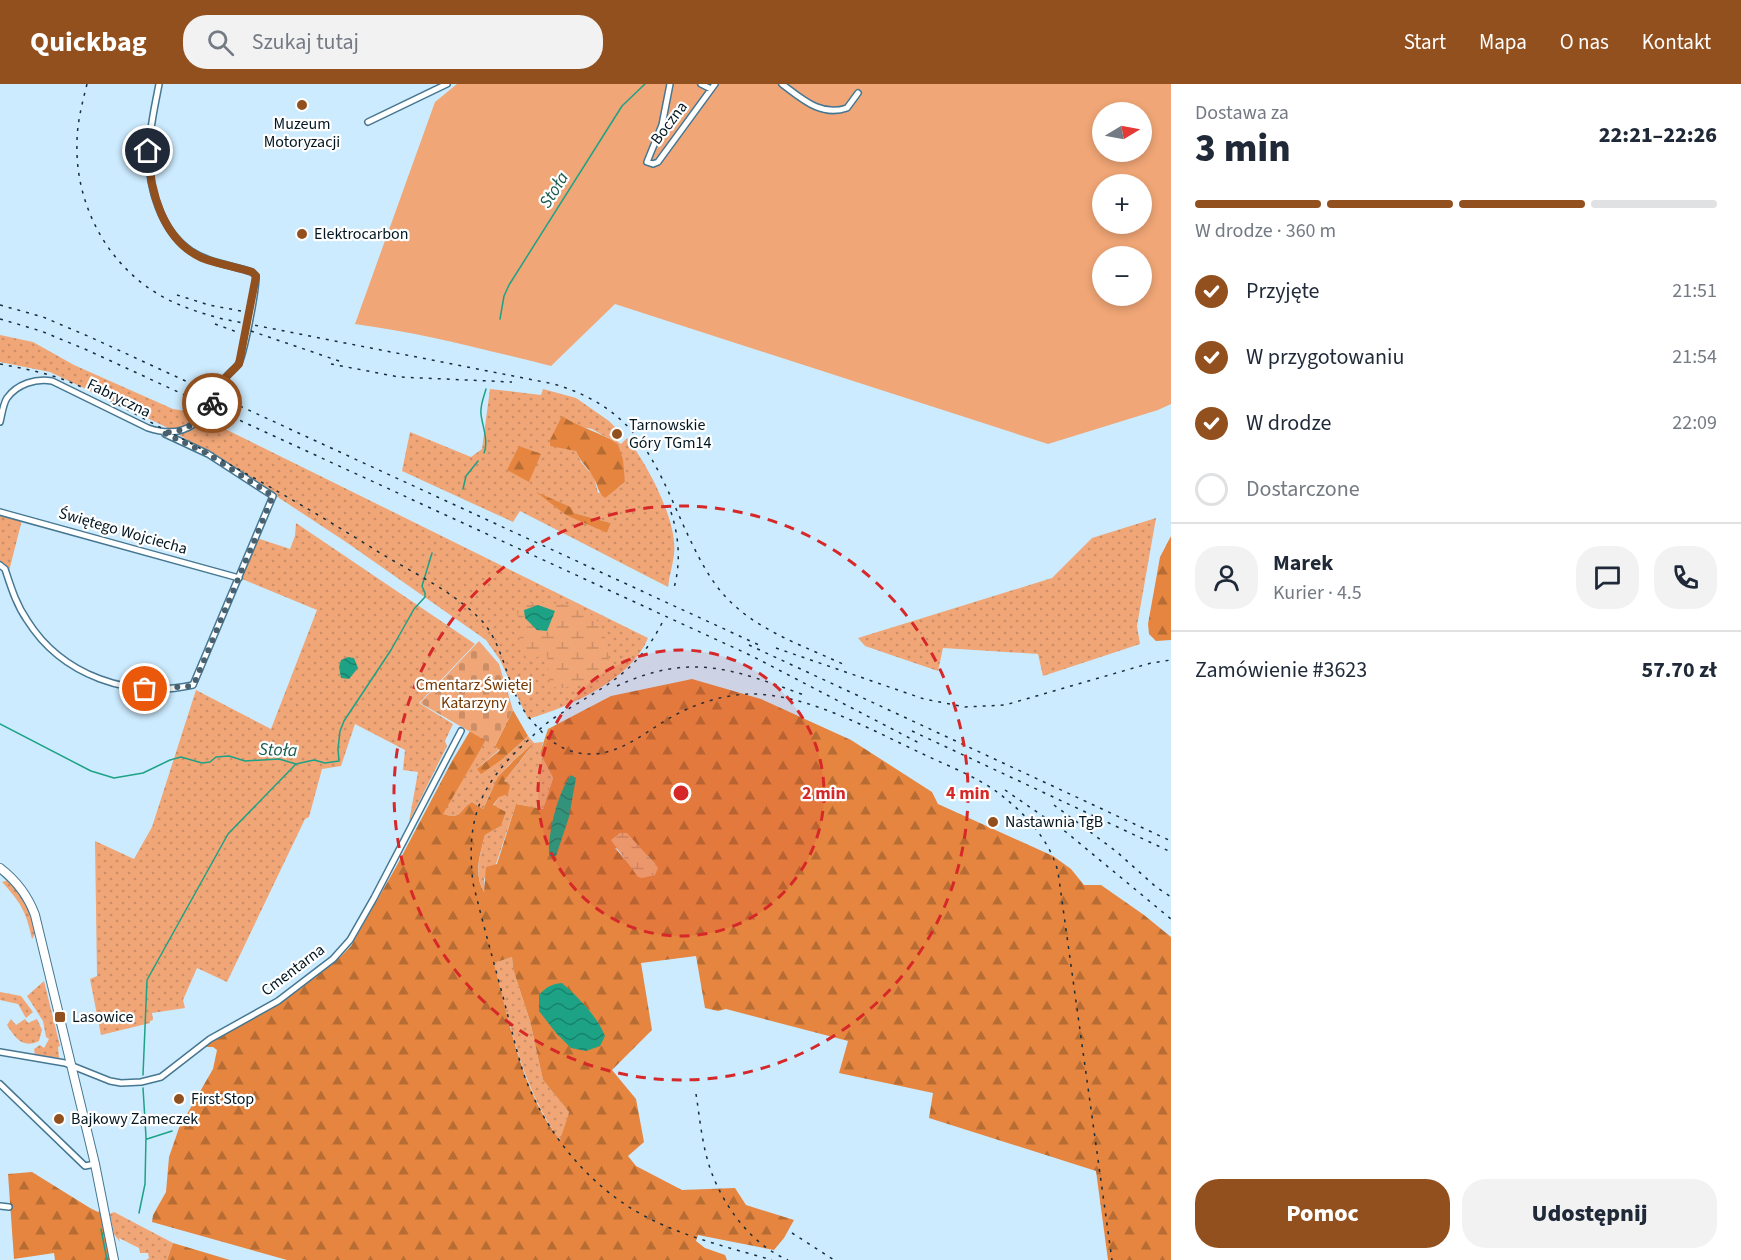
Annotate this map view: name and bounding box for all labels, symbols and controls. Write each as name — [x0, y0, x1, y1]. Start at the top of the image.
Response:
search box — [183, 15, 603, 69]
text: Quickbag — [30, 22, 147, 62]
icon: search — [204, 26, 237, 59]
text: Szukaj tutaj — [252, 26, 359, 58]
text: Start — [1404, 27, 1446, 57]
text: Mapa — [1479, 27, 1527, 57]
text: O nas — [1560, 27, 1609, 57]
text: Kontakt — [1642, 27, 1711, 57]
street label: Boczna — [645, 97, 693, 149]
marker: Muzeum Motoryzacji — [295, 98, 309, 112]
text: Dostawa za — [1195, 99, 1289, 127]
north arrow — [1092, 102, 1152, 162]
map controls — [1092, 102, 1152, 306]
place label: Muzeum Motoryzacji — [264, 113, 340, 153]
text: 22:21–22:26 — [1599, 119, 1717, 151]
text: 3 min — [1195, 121, 1291, 177]
pin — [122, 125, 173, 176]
icon: home — [131, 134, 164, 167]
water label: Stoła — [533, 167, 575, 213]
button: + — [1092, 174, 1152, 234]
text: W drodze · 360 m — [1195, 217, 1336, 245]
place label: Elektrocarbon — [314, 223, 409, 245]
marker: Elektrocarbon — [295, 227, 309, 241]
button: − — [1092, 246, 1152, 306]
icon: check — [1195, 275, 1228, 308]
text: Przyjęte — [1246, 275, 1320, 307]
text: 21:51 — [1672, 277, 1717, 305]
icon: check — [1195, 341, 1228, 374]
text: W przygotowaniu — [1246, 341, 1404, 373]
text: 21:54 — [1672, 343, 1717, 371]
street label: Fabryczna — [83, 373, 155, 423]
courier — [182, 373, 242, 433]
icon: bike — [196, 387, 229, 420]
icon: check — [1195, 407, 1228, 440]
text: W drodze — [1246, 407, 1332, 439]
text: 22:09 — [1672, 409, 1717, 437]
place label: Tarnowskie Góry TGm14 — [629, 414, 711, 454]
marker: Tarnowskie Góry TGm14 — [610, 427, 624, 441]
text: Dostarczone — [1246, 473, 1360, 505]
street label: Świętego Wojciecha — [56, 502, 190, 560]
button: person — [1195, 546, 1258, 609]
button: chat — [1576, 546, 1639, 609]
button: phone — [1654, 546, 1717, 609]
text: Marek — [1273, 547, 1333, 579]
text: Kurier · 4.5 — [1273, 579, 1362, 607]
text: Zamówienie #3623 — [1195, 654, 1367, 686]
text: 57.70 zł — [1642, 654, 1717, 686]
pin — [119, 663, 170, 714]
icon: bag — [128, 672, 161, 705]
park label: Cmentarz Świętej Katarzyny — [416, 674, 532, 714]
water label: Stoła — [258, 737, 298, 763]
text: 2 min — [802, 781, 846, 806]
text: 4 min — [946, 781, 990, 806]
centre of rings — [671, 783, 691, 803]
place label: Nastawnia TgB — [1005, 811, 1103, 833]
marker: Nastawnia TgB — [986, 815, 1000, 829]
street label: Cmentarna — [257, 939, 329, 1001]
place label: Lasowice — [72, 1006, 134, 1028]
marker: Lasowice — [53, 1010, 67, 1024]
place label: First Stop — [191, 1088, 254, 1110]
marker: First Stop — [172, 1092, 186, 1106]
place label: Bajkowy Zameczek — [71, 1108, 198, 1130]
marker: Bajkowy Zameczek — [52, 1112, 66, 1126]
button: Pomoc — [1195, 1179, 1450, 1248]
button: Udostępnij — [1462, 1179, 1717, 1248]

